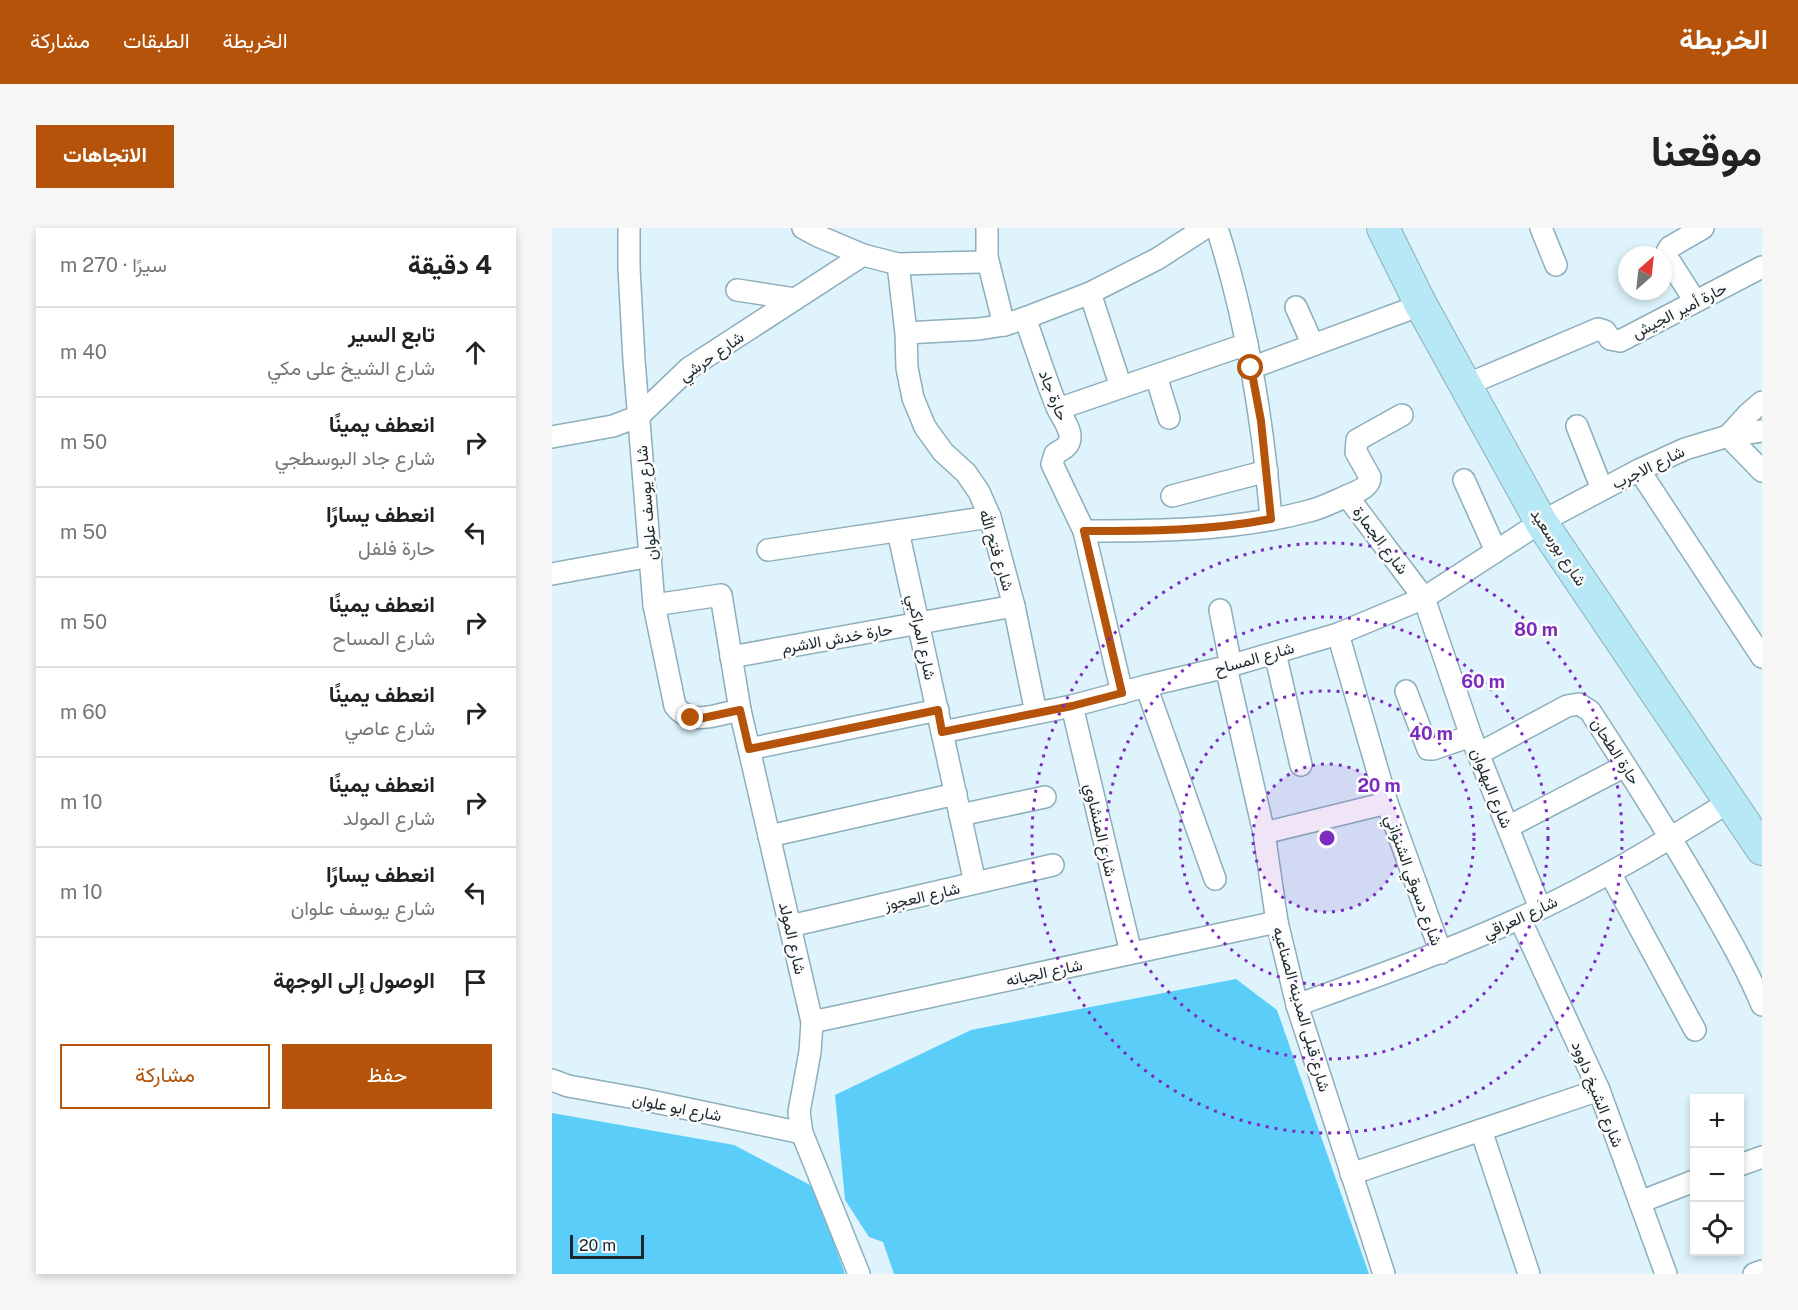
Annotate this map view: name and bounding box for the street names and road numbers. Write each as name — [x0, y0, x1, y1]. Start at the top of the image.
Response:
street label: حارة أمير الجيش — [1629, 278, 1731, 343]
street label: شارع حرشي — [675, 327, 750, 389]
street label: حارة جاد — [1034, 367, 1072, 424]
street label: شارع الاجرب — [1609, 442, 1689, 495]
street label: شارع يوسف علوان — [632, 444, 663, 561]
street label: شارع الجمارة — [1347, 503, 1412, 579]
street label: شارع بورسعيد — [1525, 505, 1591, 591]
street label: شارع فتح الله — [973, 507, 1018, 594]
street label: شارع المراكبي — [899, 593, 940, 682]
street label: حارة خدش الاشرم — [780, 619, 895, 659]
street label: شارع المساح — [1212, 638, 1297, 681]
street label: حارة الطحان — [1586, 714, 1644, 789]
street label: شارع البهلوان — [1465, 745, 1516, 832]
street label: شارع المنشاوي — [1077, 782, 1120, 879]
street label: شارع دسوقي الشنواني — [1377, 812, 1446, 950]
street label: شارع العجوز — [881, 879, 962, 917]
street label: شارع العراقي — [1480, 892, 1562, 947]
street label: شارع المولد — [773, 900, 810, 977]
street label: شارع قبلى المدينه الصناعيه — [1267, 924, 1334, 1094]
street label: شارع الجبانه — [1004, 955, 1085, 992]
street label: شارع الشيخ داوود — [1566, 1038, 1627, 1151]
street label: شارع ابو علوان — [630, 1090, 723, 1127]

